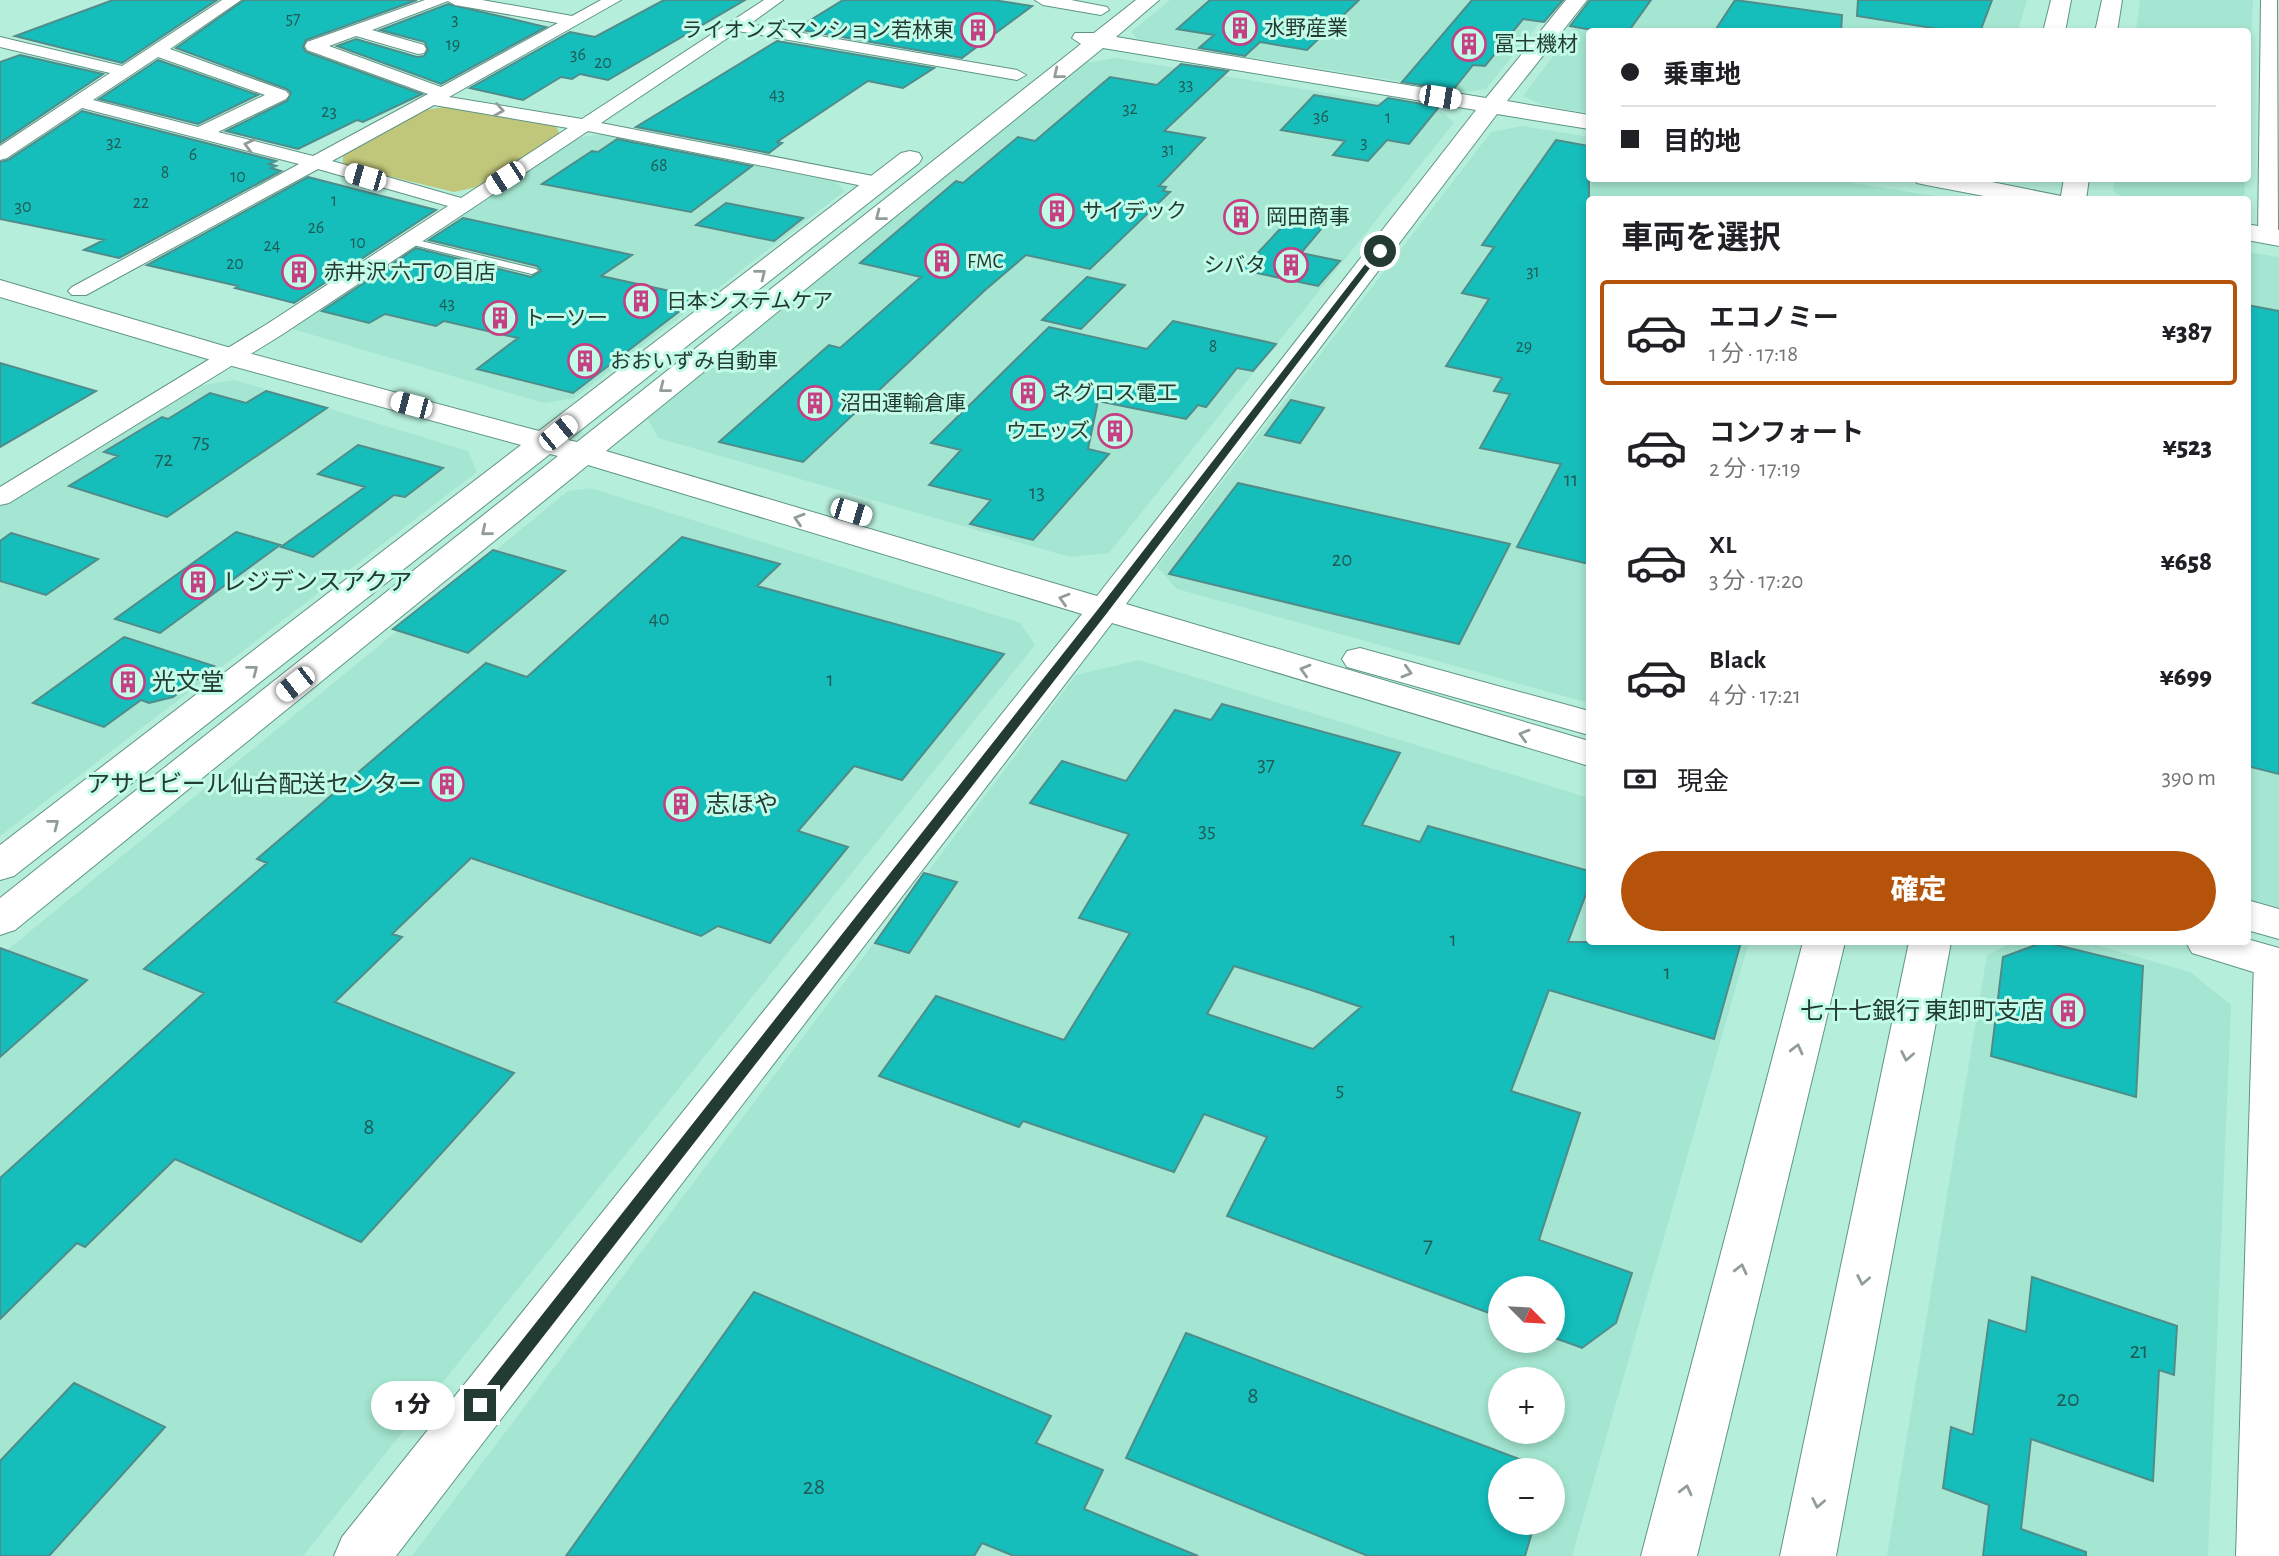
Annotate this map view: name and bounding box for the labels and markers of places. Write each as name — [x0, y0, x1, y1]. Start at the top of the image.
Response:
building icon: 水野産業 — [1221, 9, 1259, 47]
building icon: ライオンズマンション若林東 — [959, 11, 997, 49]
place label: 水野産業 — [1264, 17, 1348, 39]
place label: ライオンズマンション若林東 — [681, 18, 954, 41]
building icon: 冨士機材 — [1450, 25, 1488, 63]
place label: 冨士機材 — [1494, 33, 1578, 55]
building icon: サイデック — [1038, 192, 1076, 230]
building icon: 岡田商事 — [1222, 198, 1260, 236]
place label: サイデック — [1082, 200, 1187, 222]
place label: 岡田商事 — [1266, 206, 1350, 228]
building icon: FMC — [923, 242, 961, 280]
building icon: シバタ — [1272, 246, 1310, 284]
place label: FMC — [967, 251, 1003, 272]
building icon: 赤井沢 六丁の目店 — [280, 253, 318, 291]
place label: シバタ — [1204, 254, 1266, 276]
place label: 赤井沢 六丁の目店 — [324, 261, 495, 283]
building icon: 日本システムケア — [622, 282, 660, 320]
place label: 日本システムケア — [666, 290, 833, 312]
building icon: トーソー — [481, 299, 519, 337]
place label: トーソー — [524, 308, 608, 329]
building icon: おおいずみ自動車 — [566, 342, 604, 380]
place label: おおいずみ自動車 — [610, 350, 778, 372]
building icon: ネグロス電工 — [1009, 374, 1047, 412]
place label: ネグロス電工 — [1052, 382, 1178, 404]
building icon: 沼田運輸倉庫 — [796, 384, 834, 422]
place label: 沼田運輸倉庫 — [840, 392, 966, 414]
building icon: ウエッズ — [1096, 412, 1134, 450]
place label: ウエッズ — [1006, 419, 1090, 442]
building icon: レジデンスアクア — [179, 563, 217, 601]
place label: レジデンスアクア — [222, 569, 412, 595]
building icon: 光文堂 — [109, 663, 147, 701]
place label: 光文堂 — [152, 669, 224, 695]
building icon: アサヒビール仙台配送センター — [428, 765, 466, 803]
place label: アサヒビール仙台配送センター — [86, 771, 422, 797]
building icon: 志ほや — [662, 785, 700, 823]
place label: 志ほや — [706, 791, 778, 817]
building icon: 七十七銀行 東卸町支店 — [2049, 992, 2087, 1030]
place label: 七十七銀行 東卸町支店 — [1800, 998, 2044, 1024]

